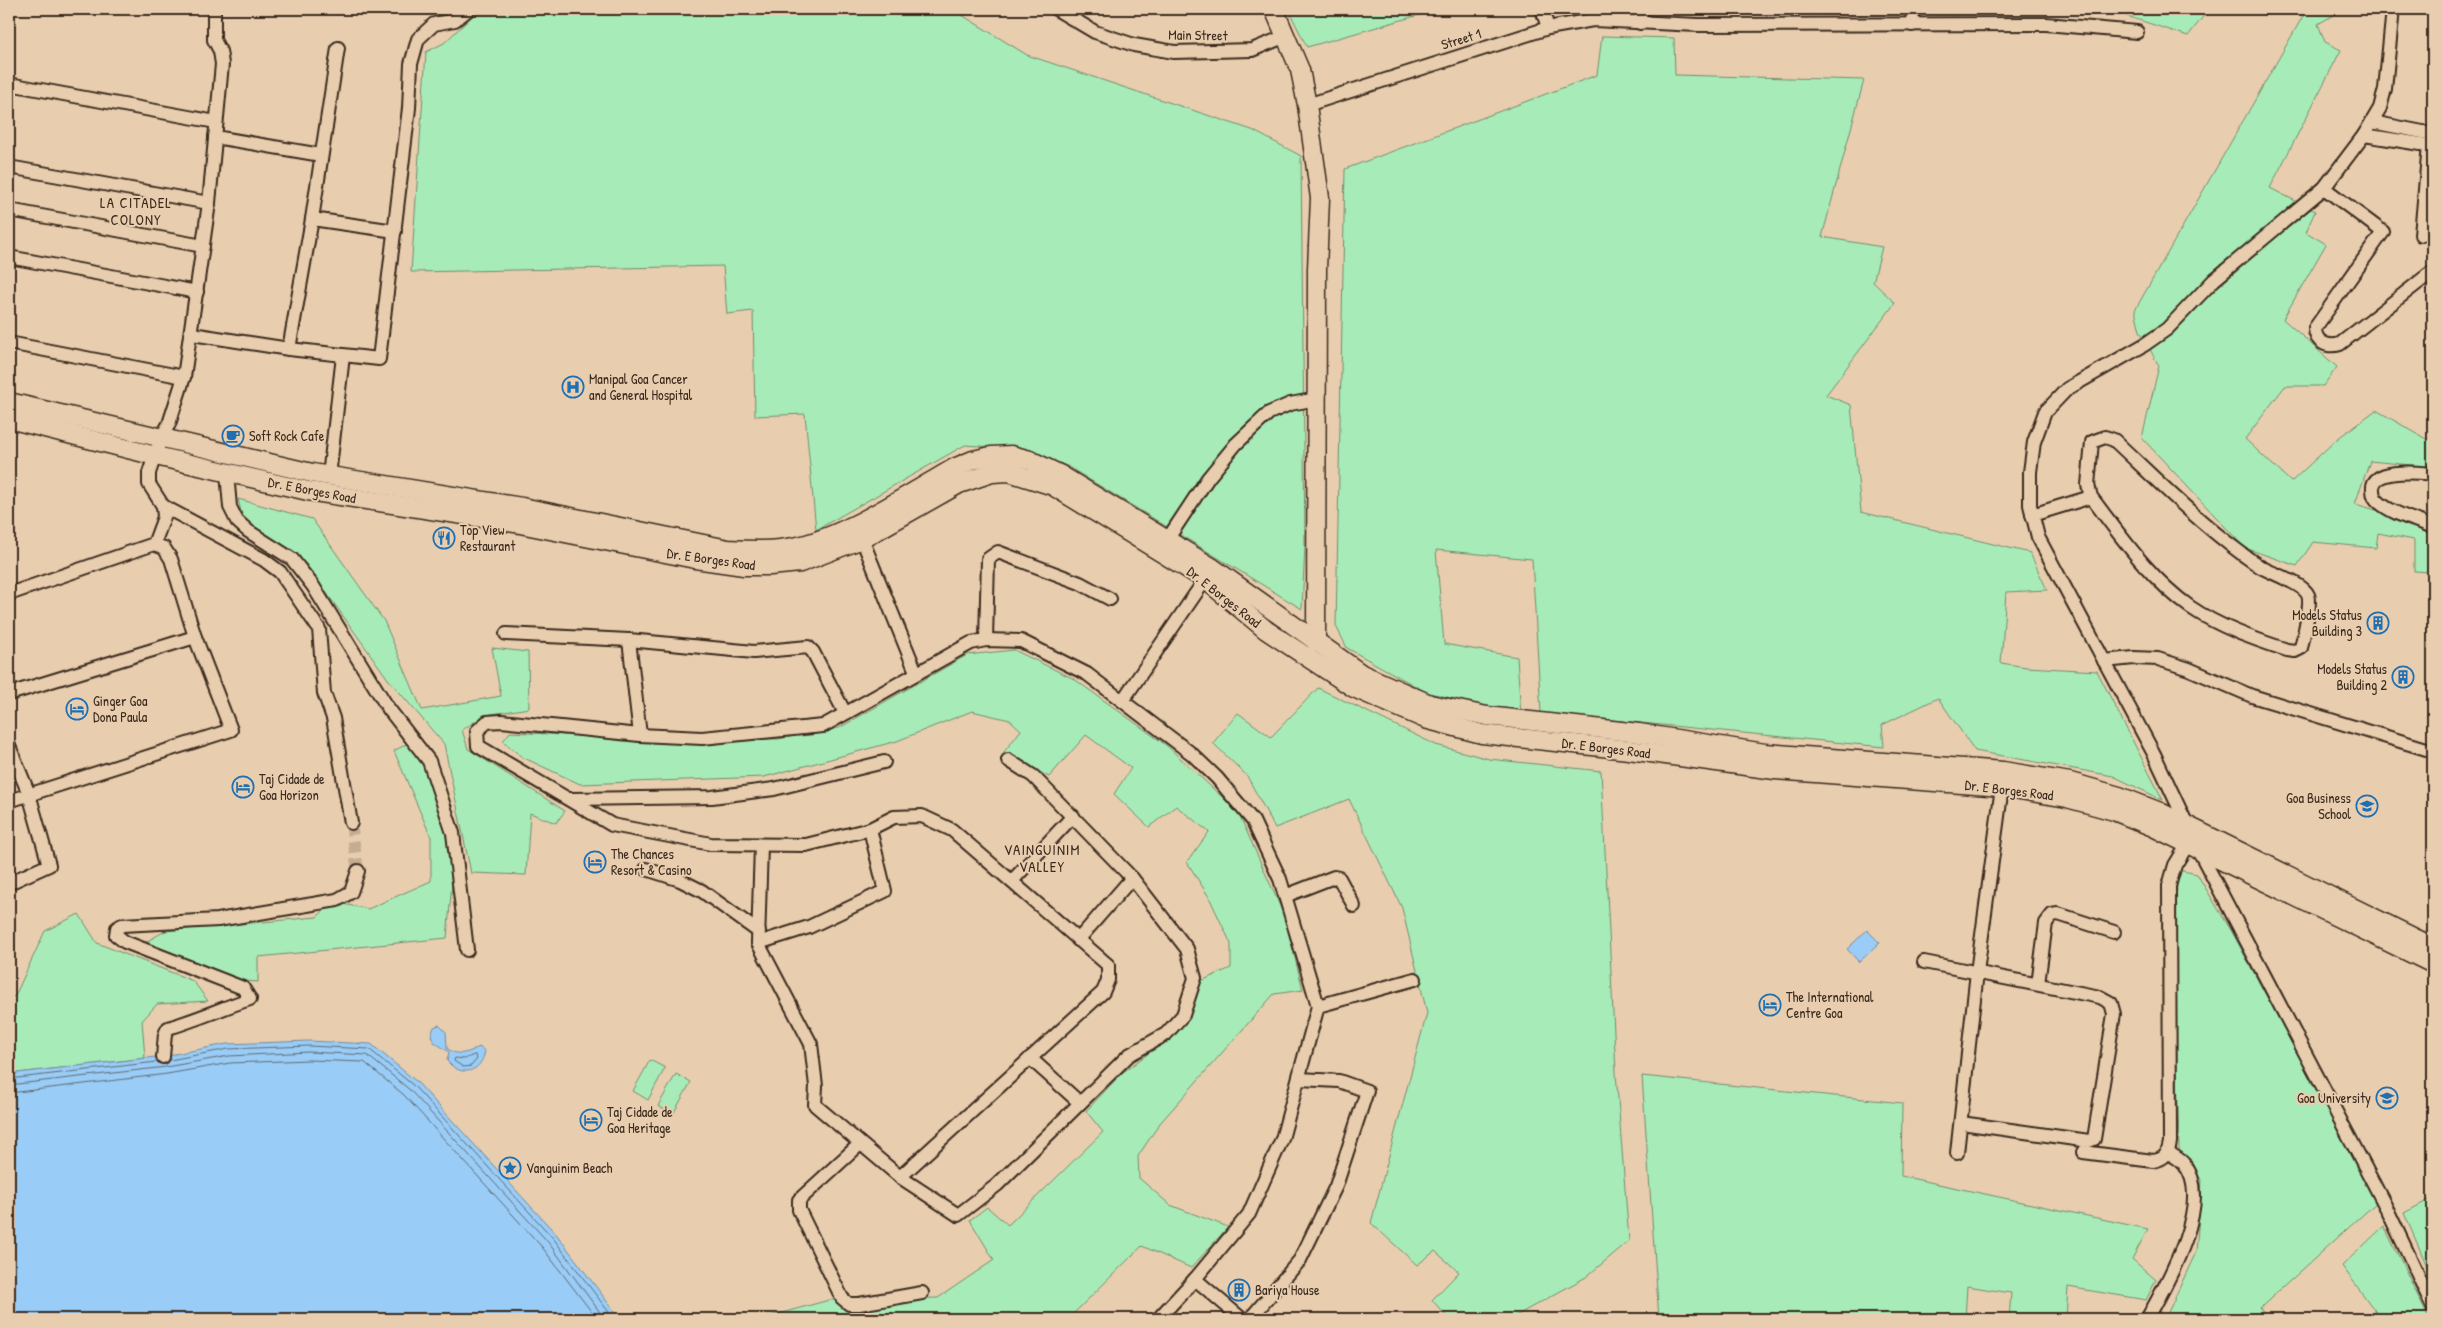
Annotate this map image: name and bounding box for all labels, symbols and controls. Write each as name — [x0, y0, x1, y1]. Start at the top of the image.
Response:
street label: Street 1 — [1439, 23, 1483, 54]
street label: Main Street — [1168, 24, 1228, 45]
district label: LA CITADEL COLONY — [100, 192, 172, 230]
place label: Manipal Goa Cancer and General Hospital — [589, 369, 693, 405]
hospital icon: Manipal Goa Cancer and General Hospital — [561, 375, 585, 399]
cafe icon: Soft Rock Cafe — [221, 424, 245, 448]
place label: Soft Rock Cafe — [249, 426, 325, 445]
street label: Dr. E Borges Road — [266, 472, 358, 508]
place label: Top View Restaurant — [460, 520, 515, 555]
restaurant icon: Top View Restaurant — [432, 526, 456, 550]
street label: Dr. E Borges Road — [665, 543, 757, 575]
street label: Dr. E Borges Road — [1183, 562, 1266, 633]
place label: Models Status Building 3 — [2292, 605, 2362, 641]
building icon: Models Status Building 3 — [2366, 611, 2390, 635]
place label: Models Status Building 2 — [2317, 659, 2387, 695]
building icon: Models Status Building 2 — [2391, 665, 2415, 689]
place label: Ginger Goa Dona Paula — [93, 691, 148, 726]
hotel icon: Ginger Goa Dona Paula — [65, 697, 89, 721]
street label: Dr. E Borges Road — [1561, 733, 1652, 763]
place label: Taj Cidade de Goa Horizon — [259, 769, 325, 804]
hotel icon: Taj Cidade de Goa Horizon — [231, 775, 255, 799]
street label: Dr. E Borges Road — [1964, 775, 2055, 805]
place label: Goa Business School — [2286, 788, 2351, 823]
school or university icon: Goa Business School — [2355, 794, 2379, 818]
district label: VAINGUINIM VALLEY — [1004, 839, 1080, 877]
place label: The Chances Resort & Casino — [611, 844, 692, 879]
hotel icon: The Chances Resort & Casino — [583, 850, 607, 874]
place label: The International Centre Goa — [1786, 987, 1874, 1022]
hotel icon: The International Centre Goa — [1758, 993, 1782, 1017]
school or university icon: Goa University — [2375, 1086, 2399, 1110]
place label: Goa University — [2297, 1088, 2371, 1108]
place label: Taj Cidade de Goa Heritage — [607, 1102, 673, 1138]
hotel icon: Taj Cidade de Goa Heritage — [579, 1108, 603, 1132]
place icon: Vanguinim Beach — [498, 1156, 522, 1180]
place label: Vanguinim Beach — [526, 1158, 612, 1178]
building icon: Bariya House — [1227, 1278, 1251, 1302]
place label: Bariya House — [1255, 1280, 1320, 1300]

